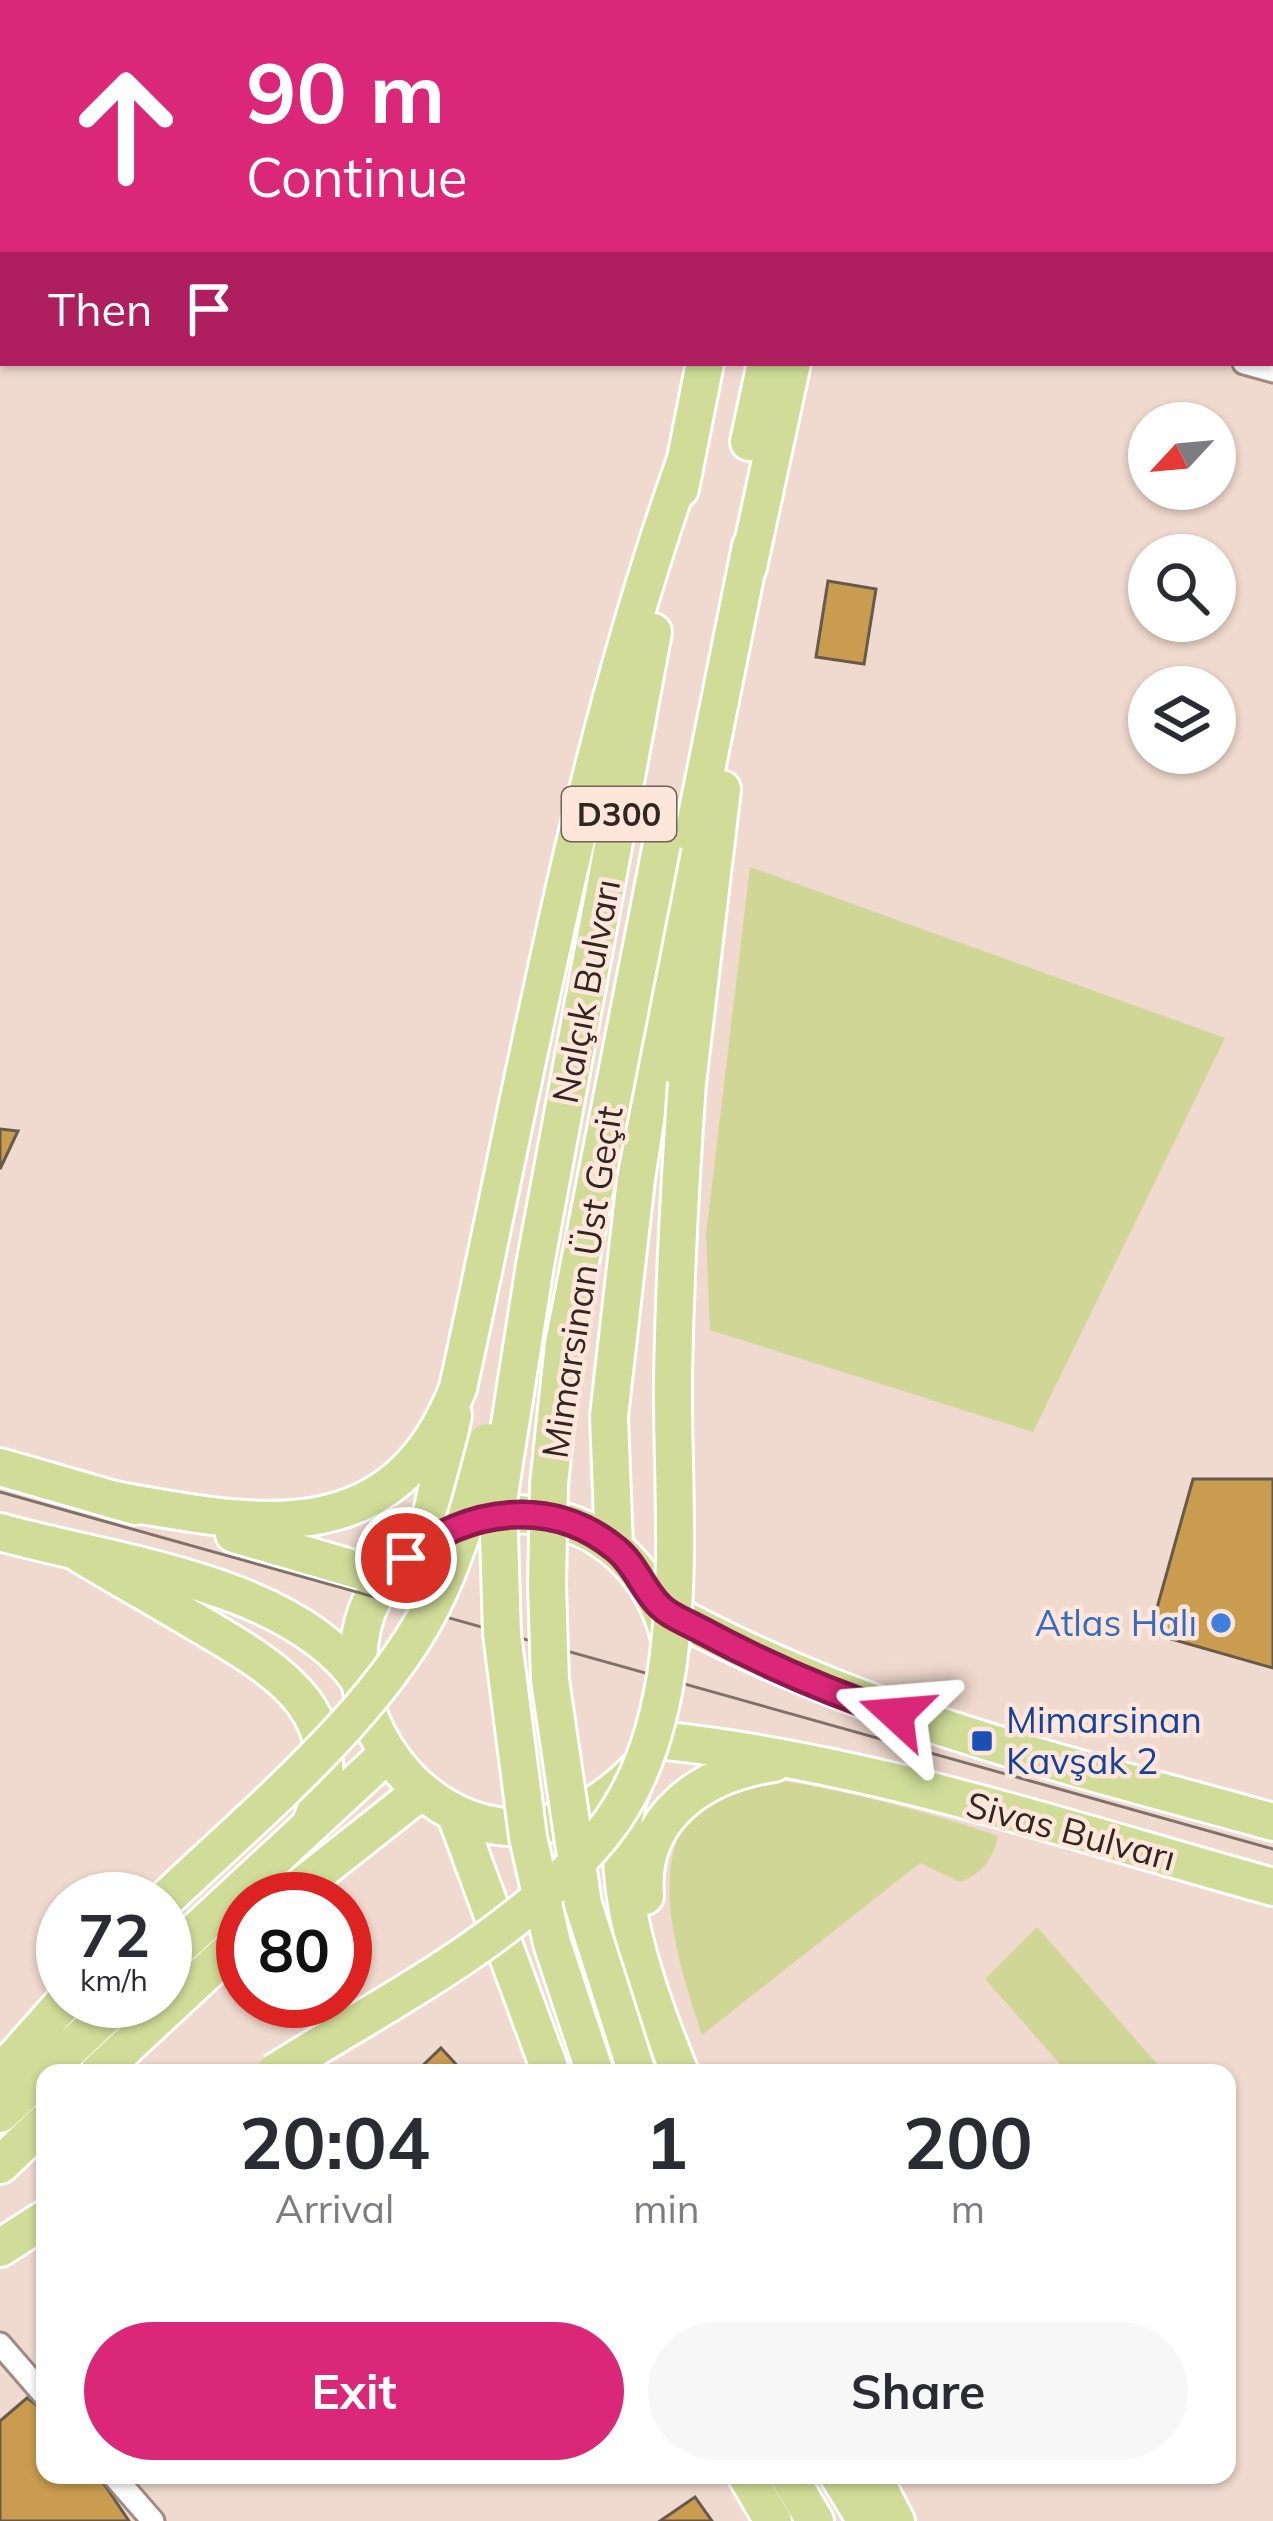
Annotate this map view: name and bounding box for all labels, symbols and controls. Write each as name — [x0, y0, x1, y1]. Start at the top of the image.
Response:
text: 90 m — [246, 39, 445, 144]
icon: ahead — [48, 48, 204, 204]
text: Continue — [246, 143, 467, 211]
icon: arrive — [176, 276, 242, 342]
text: Then — [48, 281, 152, 337]
north arrow — [1128, 402, 1236, 510]
map controls — [1128, 402, 1236, 774]
button: search — [1128, 534, 1236, 642]
button: layers — [1128, 666, 1236, 774]
road number: D300 — [562, 787, 676, 841]
street label: Nalçık Bulvarı — [542, 875, 629, 1107]
street label: Mimarsinan Üst Geçit — [531, 1103, 632, 1461]
pin — [355, 1507, 457, 1609]
icon: arrive — [373, 1525, 439, 1591]
place label: Atlas Halı — [1035, 1600, 1197, 1645]
marker: Atlas Halı — [1208, 1610, 1234, 1636]
position arrow — [833, 1651, 959, 1777]
place label: Mimarsinan Kavşak 2 — [1006, 1697, 1202, 1783]
marker: Mimarsinan Kavşak 2 — [969, 1728, 995, 1754]
street label: Sivas Bulvarı — [962, 1781, 1181, 1880]
speed limit sign: 80 — [216, 1872, 372, 2028]
text: 72 — [78, 1897, 150, 1972]
text: km/h — [80, 1961, 148, 1999]
text: 20:04 — [239, 2097, 430, 2187]
text: 1 — [645, 2097, 688, 2187]
text: 200 — [903, 2097, 1033, 2187]
text: Arrival — [275, 2184, 394, 2233]
text: min — [633, 2184, 700, 2233]
text: m — [951, 2184, 985, 2233]
button: Exit — [84, 2322, 624, 2460]
button: Share — [648, 2322, 1188, 2460]

